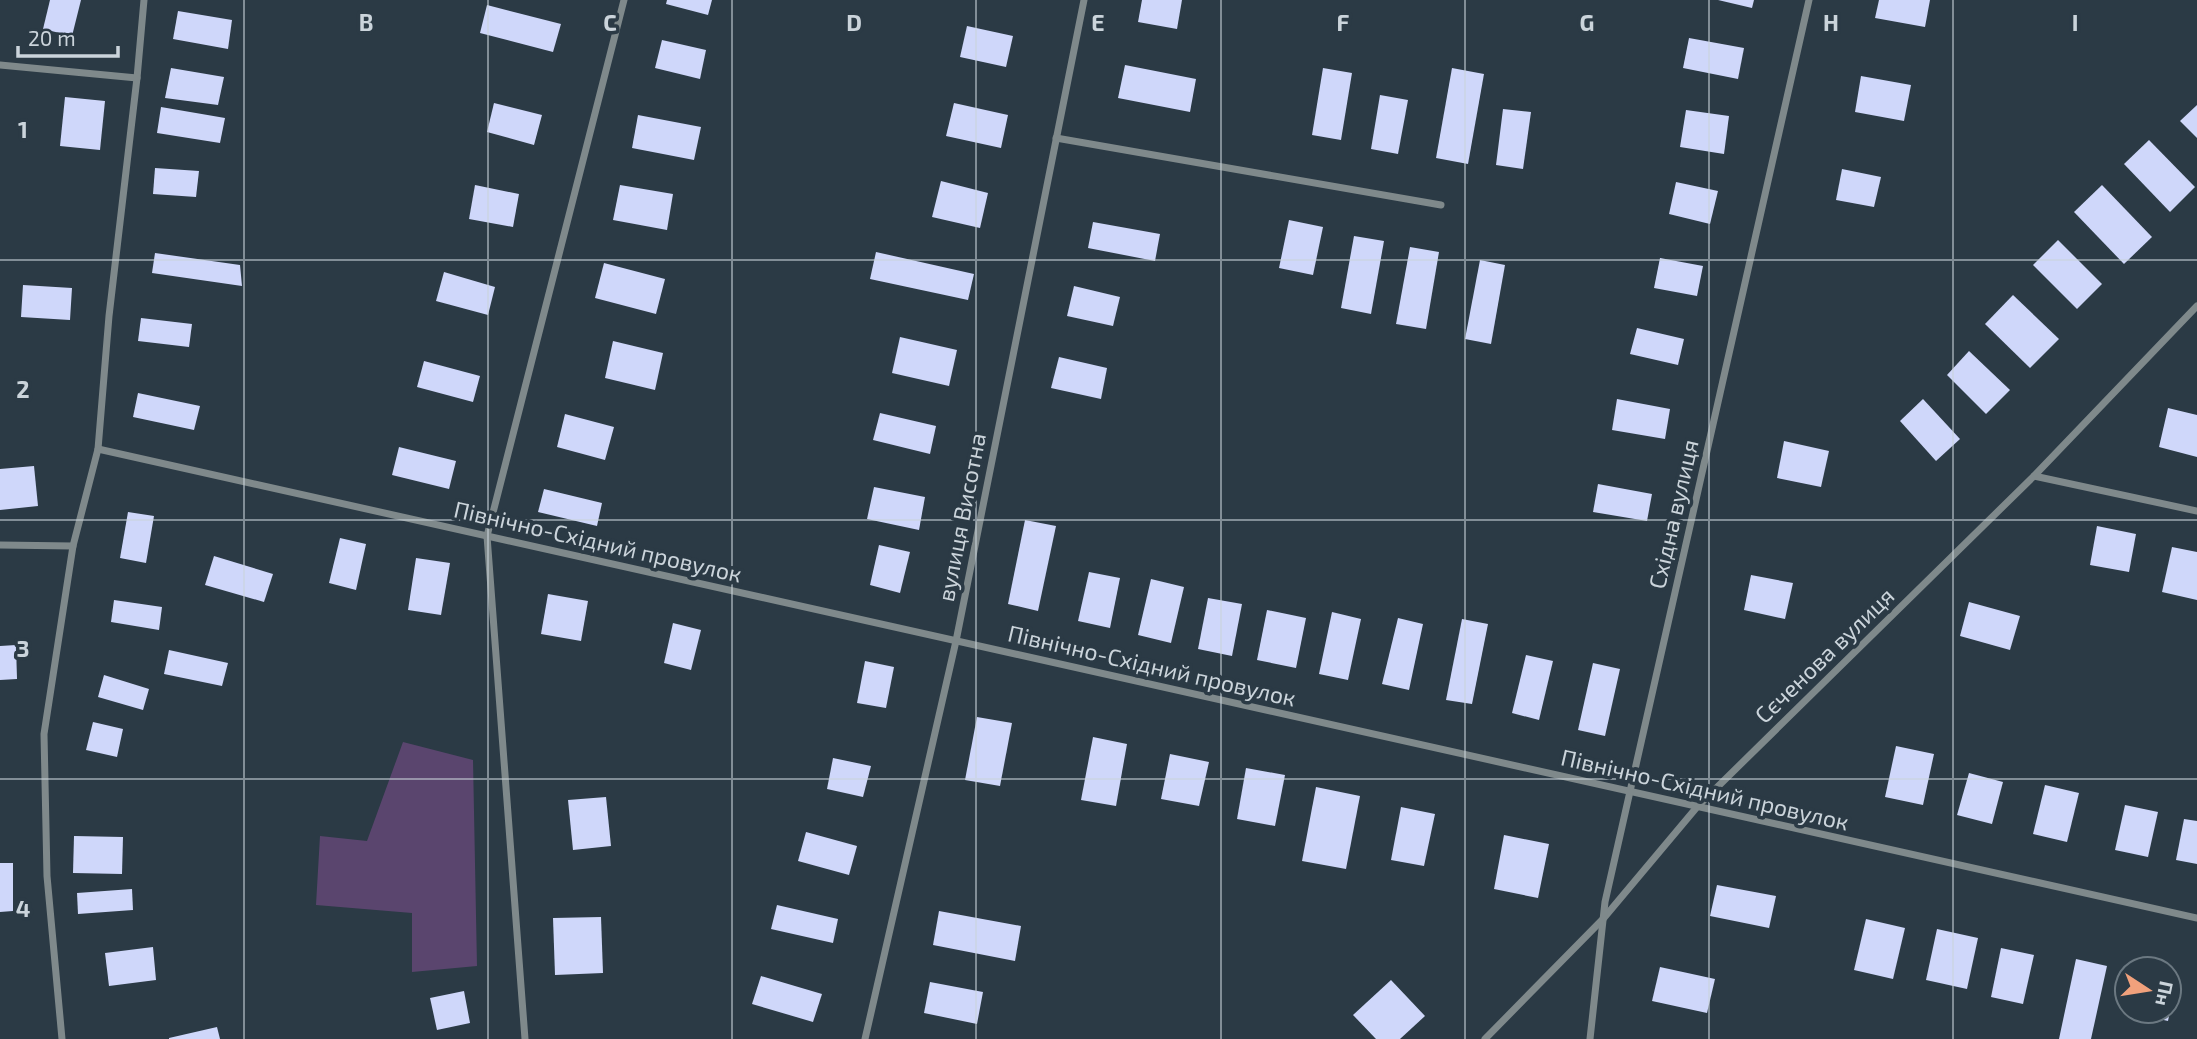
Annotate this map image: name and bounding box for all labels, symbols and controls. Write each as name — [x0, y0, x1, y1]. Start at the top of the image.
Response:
text: B — [359, 8, 373, 36]
text: C — [603, 8, 617, 36]
text: D — [846, 8, 862, 36]
text: E — [1091, 8, 1105, 36]
text: F — [1337, 8, 1350, 36]
text: G — [1580, 8, 1594, 36]
text: H — [1823, 8, 1839, 36]
text: I — [2072, 8, 2078, 36]
scale bar — [18, 14, 117, 58]
text: 20 m — [28, 25, 76, 50]
text: 1 — [18, 115, 28, 143]
text: 2 — [16, 375, 30, 403]
street label: вулиця Висотна — [931, 430, 992, 604]
street label: Східна вулиця — [1642, 437, 1705, 592]
street label: Північно-Східний провулок — [451, 494, 745, 589]
street label: Сєченова вулиця — [1748, 581, 1900, 729]
street label: Північно-Східний провулок — [1005, 618, 1299, 713]
text: 3 — [16, 634, 30, 662]
street label: Північно-Східний провулок — [1558, 742, 1852, 837]
text: 4 — [16, 894, 30, 922]
north arrow — [2113, 955, 2183, 1025]
text: Пн — [2151, 979, 2179, 1008]

